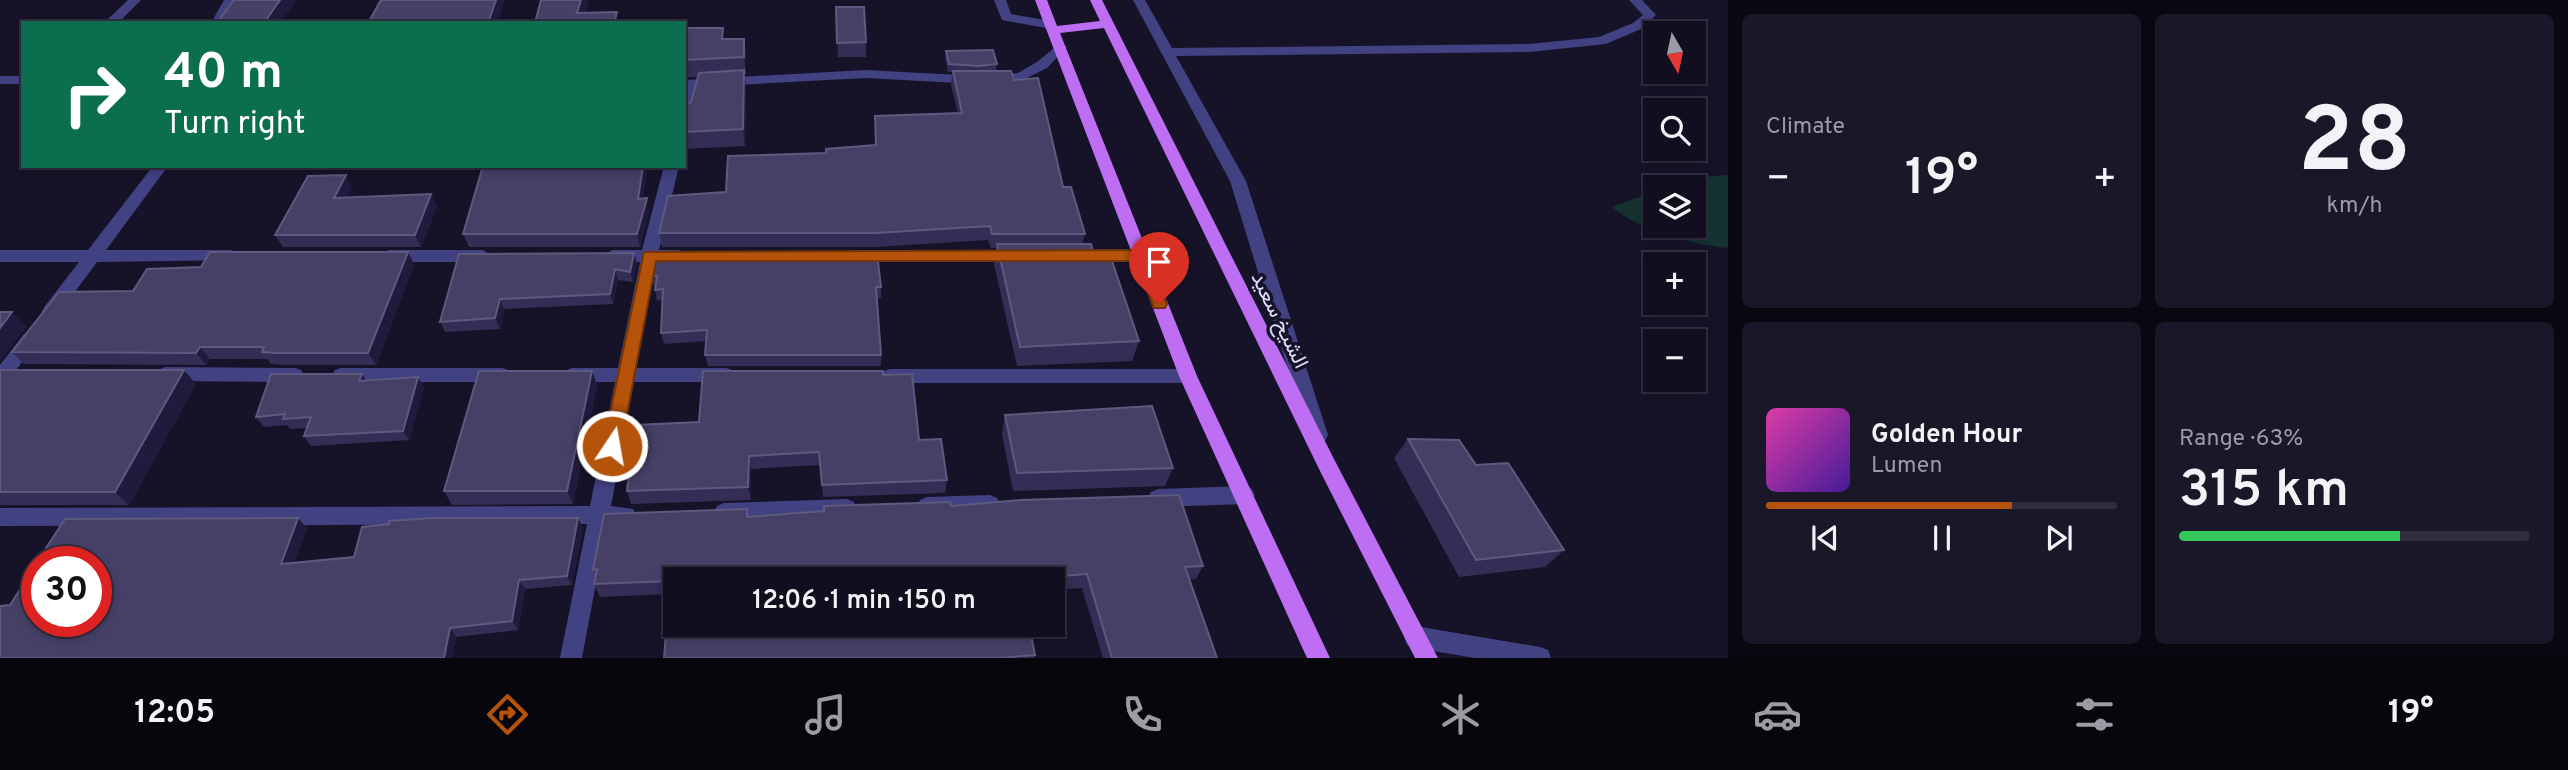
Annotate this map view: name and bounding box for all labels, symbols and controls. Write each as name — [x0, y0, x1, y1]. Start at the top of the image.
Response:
north arrow — [1643, 21, 1706, 84]
map controls — [1643, 21, 1706, 392]
text: 40 m — [164, 44, 283, 106]
icon: right — [49, 49, 140, 140]
text: 28 — [2298, 89, 2411, 204]
button: search — [1643, 98, 1706, 161]
text: Turn right — [164, 105, 306, 145]
text: Climate — [1766, 113, 1845, 142]
text: 19° — [1905, 147, 1978, 213]
text: − — [1766, 156, 1791, 205]
text: + — [2092, 156, 2117, 205]
button: layers — [1643, 175, 1706, 238]
text: km/h — [2327, 192, 2382, 221]
pin — [1129, 232, 1189, 304]
icon: arrive — [1140, 243, 1178, 281]
button: + — [1643, 252, 1706, 315]
street label: الشيخ سعيد — [1244, 268, 1314, 373]
button: − — [1643, 329, 1706, 392]
position arrow — [575, 409, 649, 483]
text: Golden Hour — [1871, 419, 2022, 452]
text: Range · 63% — [2179, 425, 2303, 454]
text: Lumen — [1871, 452, 1942, 481]
text: 315 km — [2179, 459, 2349, 525]
icon: previous — [1806, 519, 1844, 557]
icon: pause — [1923, 519, 1961, 557]
icon: next — [2040, 519, 2078, 557]
speed limit sign: 30 — [21, 546, 112, 637]
text: 12:06 · 1 min · 150 m — [752, 585, 976, 618]
icon: directions — [483, 690, 532, 739]
icon: music — [801, 690, 850, 739]
icon: phone — [1118, 690, 1167, 739]
icon: climate — [1436, 690, 1485, 739]
icon: car — [1753, 690, 1802, 739]
icon: filters — [2070, 690, 2119, 739]
text: 12:05 — [134, 694, 215, 734]
text: 19° — [2388, 694, 2434, 734]

